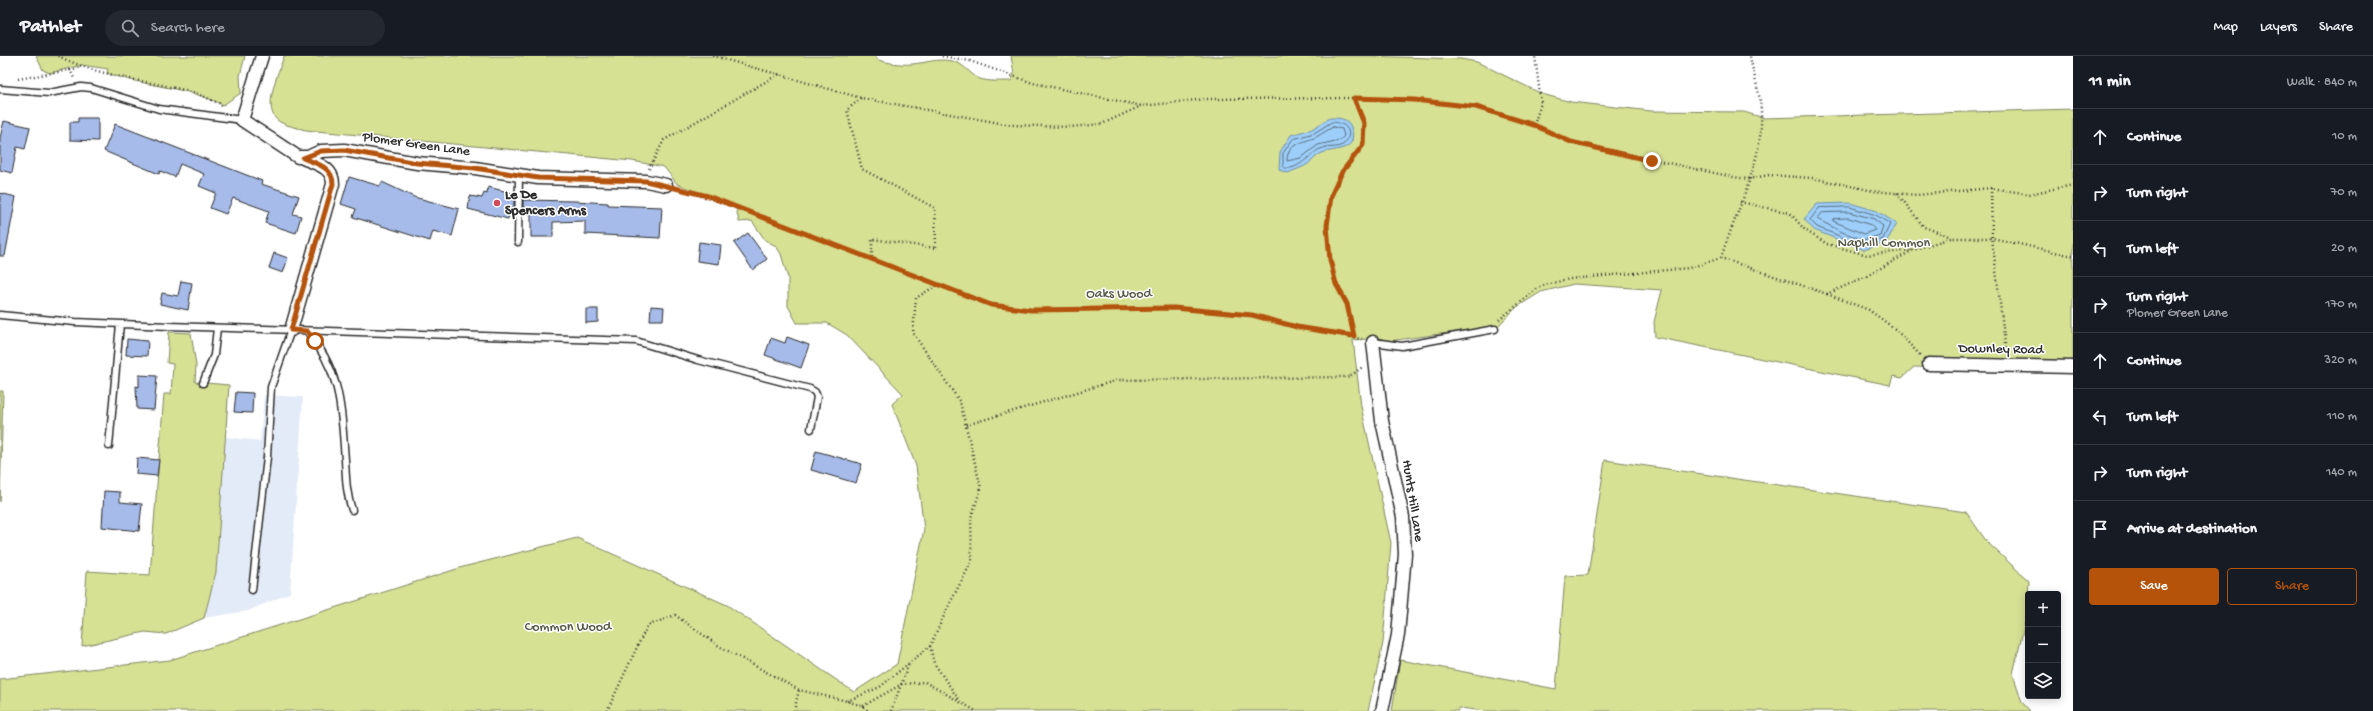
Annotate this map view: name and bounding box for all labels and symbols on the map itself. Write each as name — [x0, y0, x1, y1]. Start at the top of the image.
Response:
street label: Plomer Green Lane — [360, 129, 472, 161]
route end — [1643, 152, 1661, 170]
place label: Le De Spencers Arms — [505, 187, 587, 220]
marker: Le De Spencers Arms — [492, 198, 502, 208]
park label: Naphill Common — [1838, 235, 1931, 252]
park label: Oaks Wood — [1086, 286, 1154, 303]
route start — [306, 332, 324, 350]
street label: Downley Road — [1957, 341, 2045, 359]
street label: Hunts Hill Lane — [1397, 459, 1427, 544]
park label: Common Wood — [525, 619, 613, 636]

